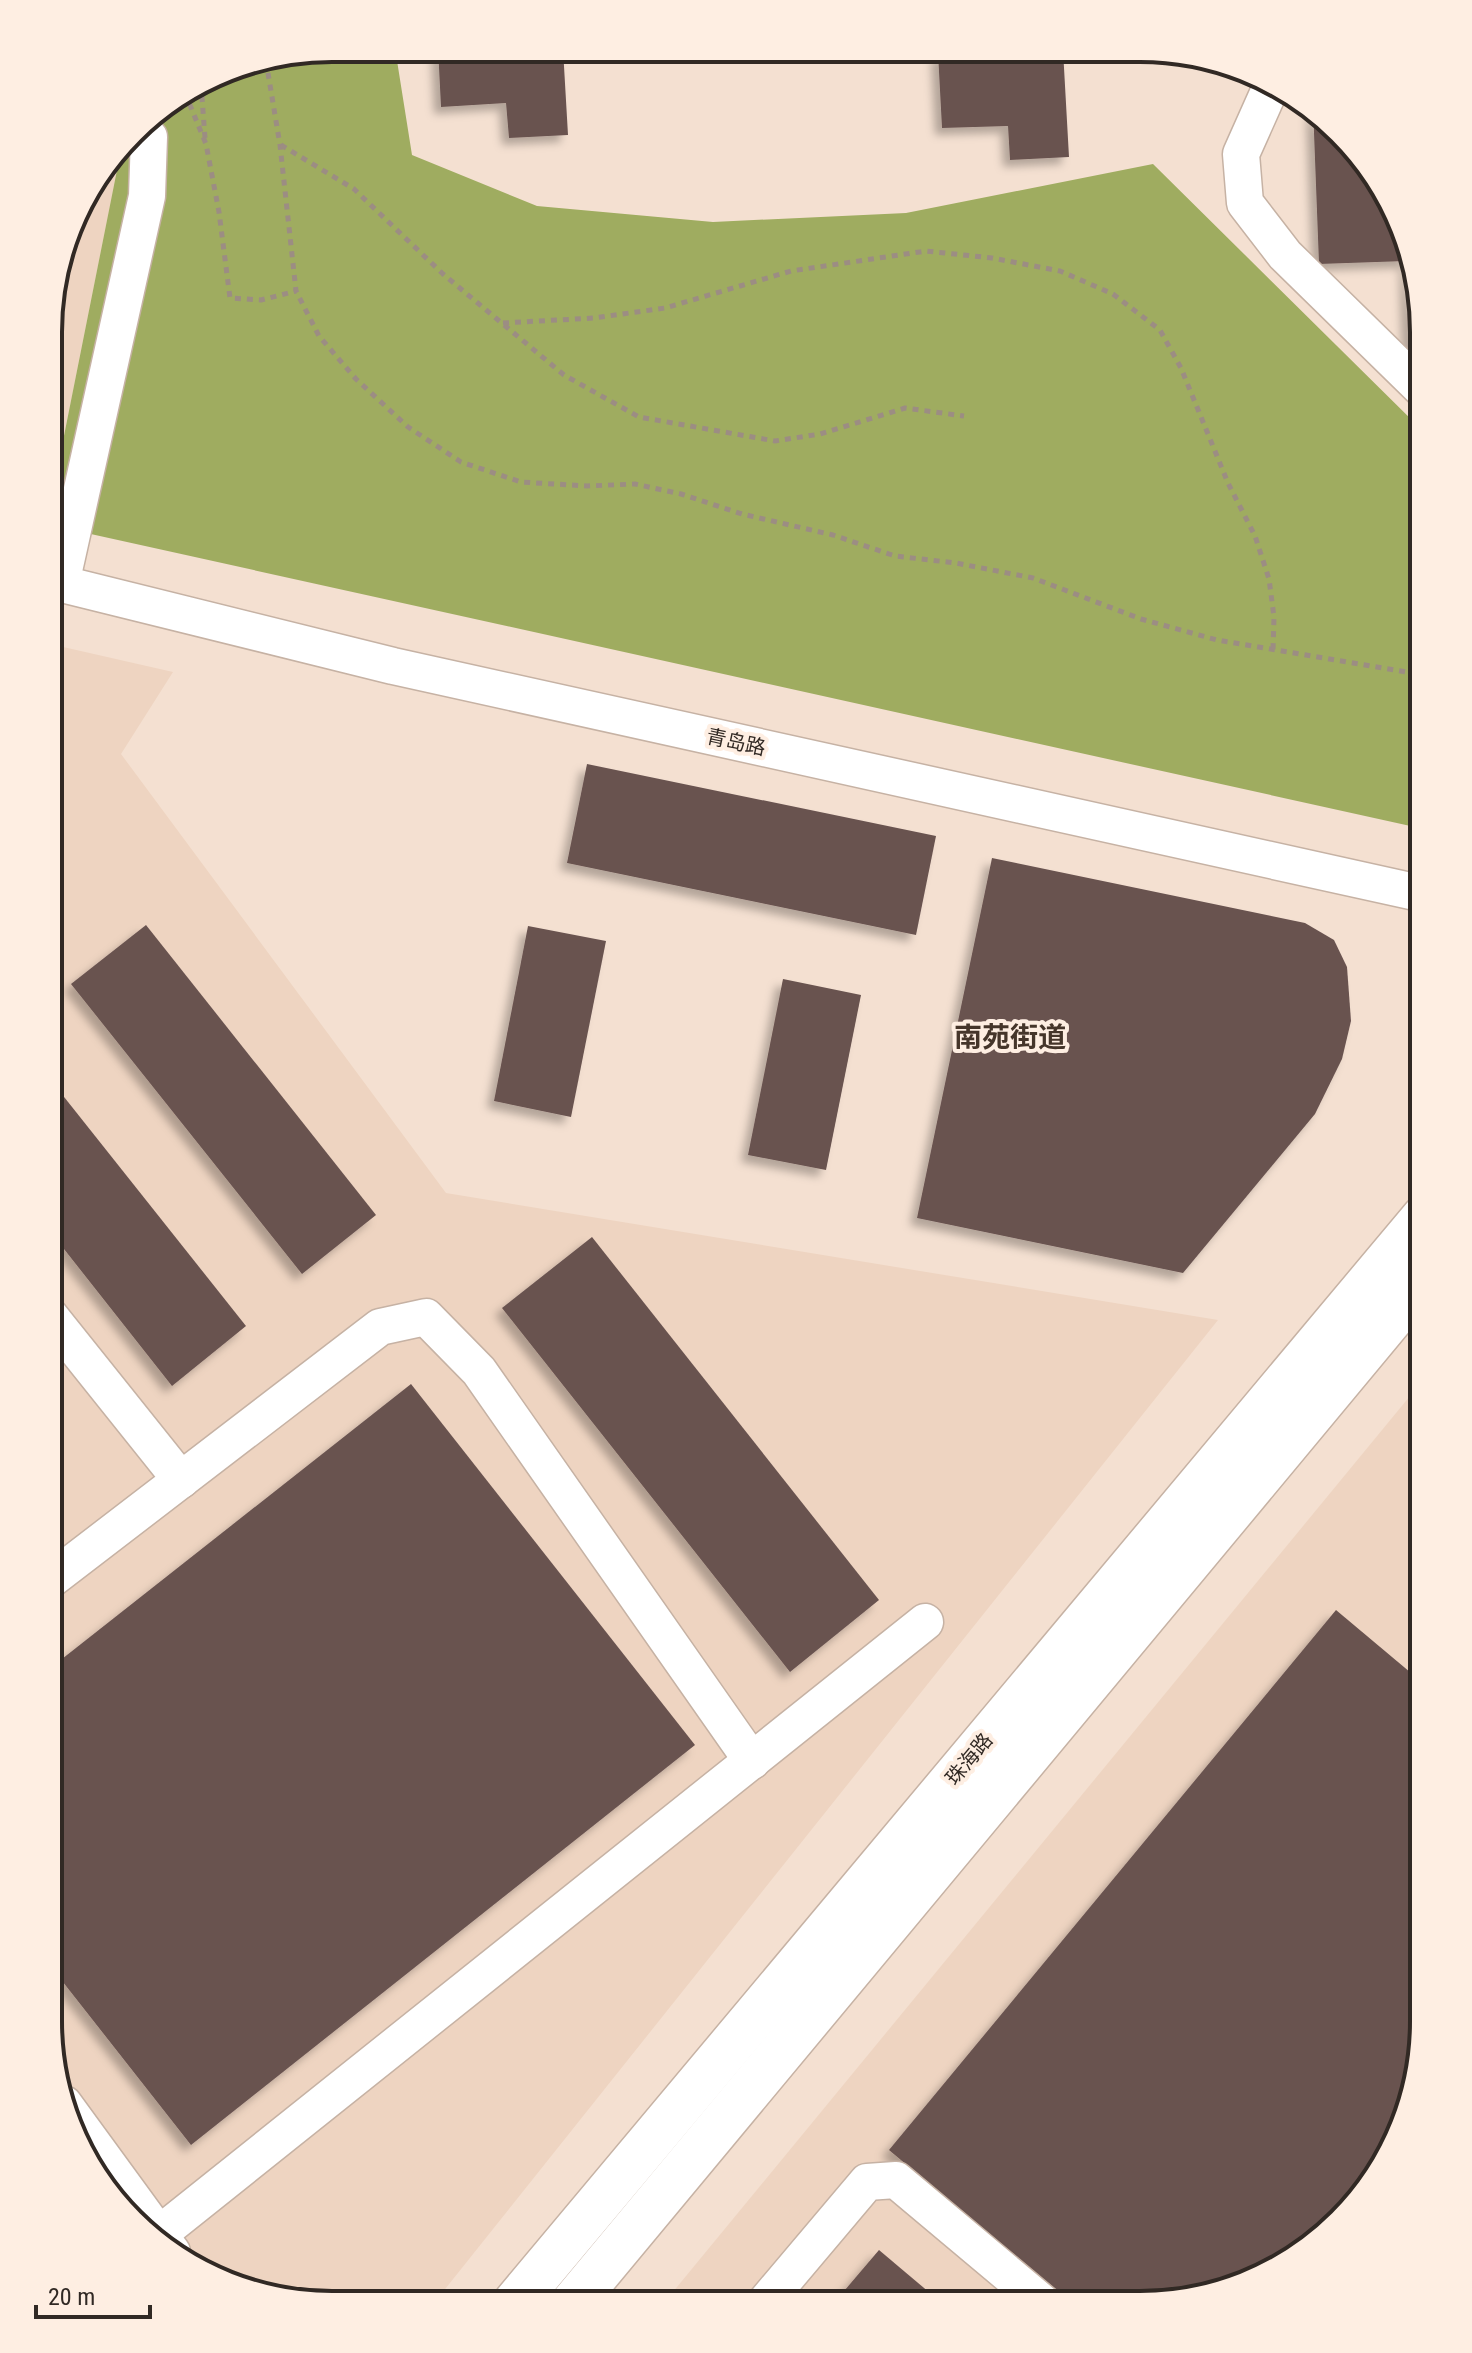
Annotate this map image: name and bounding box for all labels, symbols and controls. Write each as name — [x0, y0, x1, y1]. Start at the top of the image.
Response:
street label: 青岛路 — [704, 724, 768, 760]
district label: 南苑街道 — [954, 1021, 1066, 1054]
street label: 珠海路 — [941, 1728, 997, 1790]
scale bar — [36, 2269, 150, 2319]
text: 20 m — [48, 2283, 95, 2311]

